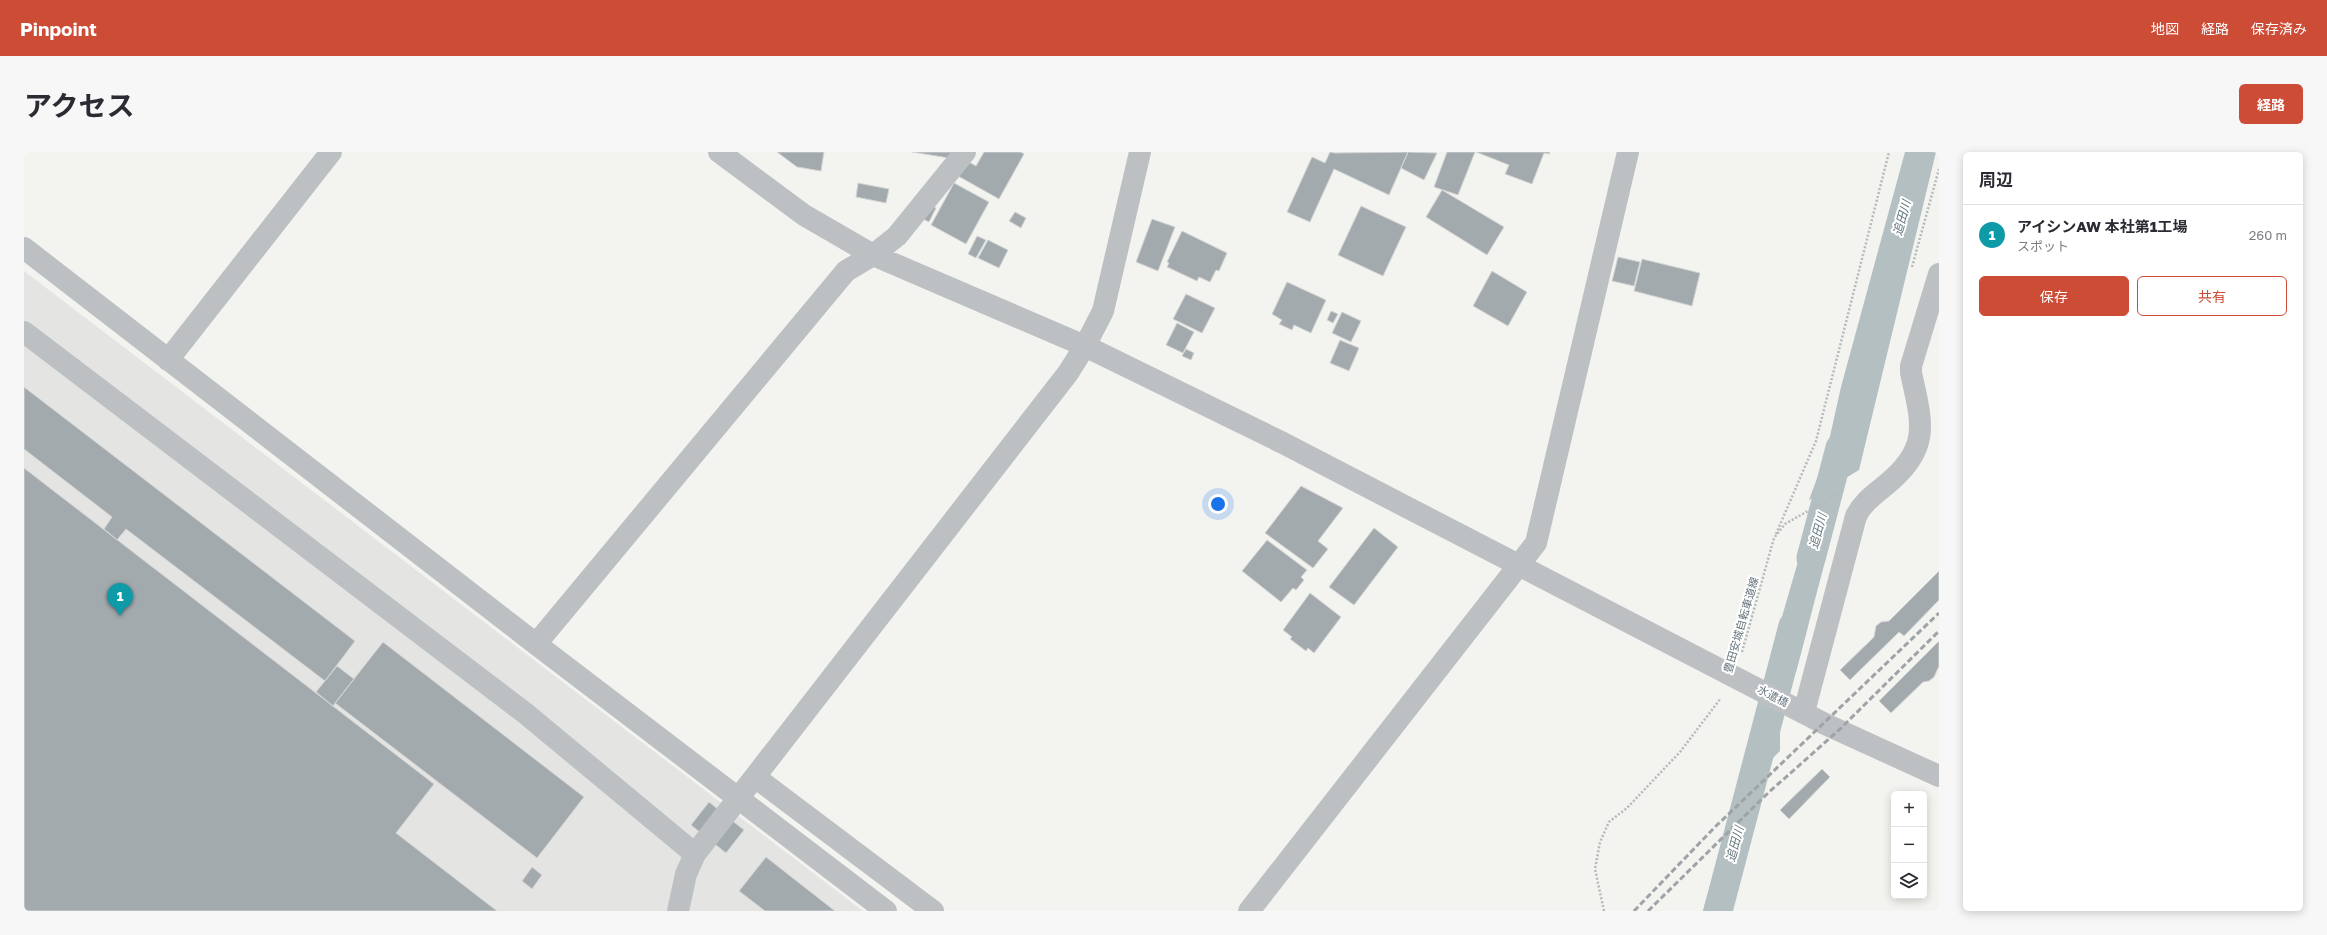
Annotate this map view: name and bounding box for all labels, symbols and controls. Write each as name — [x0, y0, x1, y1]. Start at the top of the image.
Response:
text: Pinpoint — [20, 17, 97, 40]
text: 地図 — [2151, 20, 2179, 37]
text: 経路 — [2201, 20, 2229, 37]
text: 保存済み — [2251, 20, 2307, 37]
button: 経路 — [2239, 84, 2303, 124]
text: アクセス — [24, 89, 135, 122]
text: 周辺 — [1979, 169, 2013, 190]
water label: 追田川 — [1889, 197, 1914, 237]
text: アイシンAW 本社第1工場 — [2017, 217, 2188, 235]
text: 1 — [1989, 227, 1995, 243]
text: 260 m — [2249, 227, 2287, 243]
text: スポット — [2017, 238, 2069, 254]
button: 保存 — [1979, 276, 2129, 316]
button: 共有 — [2137, 276, 2287, 316]
your location — [1208, 494, 1228, 514]
water label: 追田川 — [1806, 510, 1830, 550]
street label: 豊田安城自転車道線 — [1721, 575, 1760, 674]
pin: 1 — [107, 583, 133, 616]
street label: 水遣橋 — [1756, 682, 1791, 709]
map controls — [1891, 791, 1927, 899]
button: + — [1891, 791, 1927, 827]
water label: 追田川 — [1723, 823, 1747, 863]
button: − — [1891, 827, 1927, 863]
button: layers — [1891, 863, 1927, 899]

